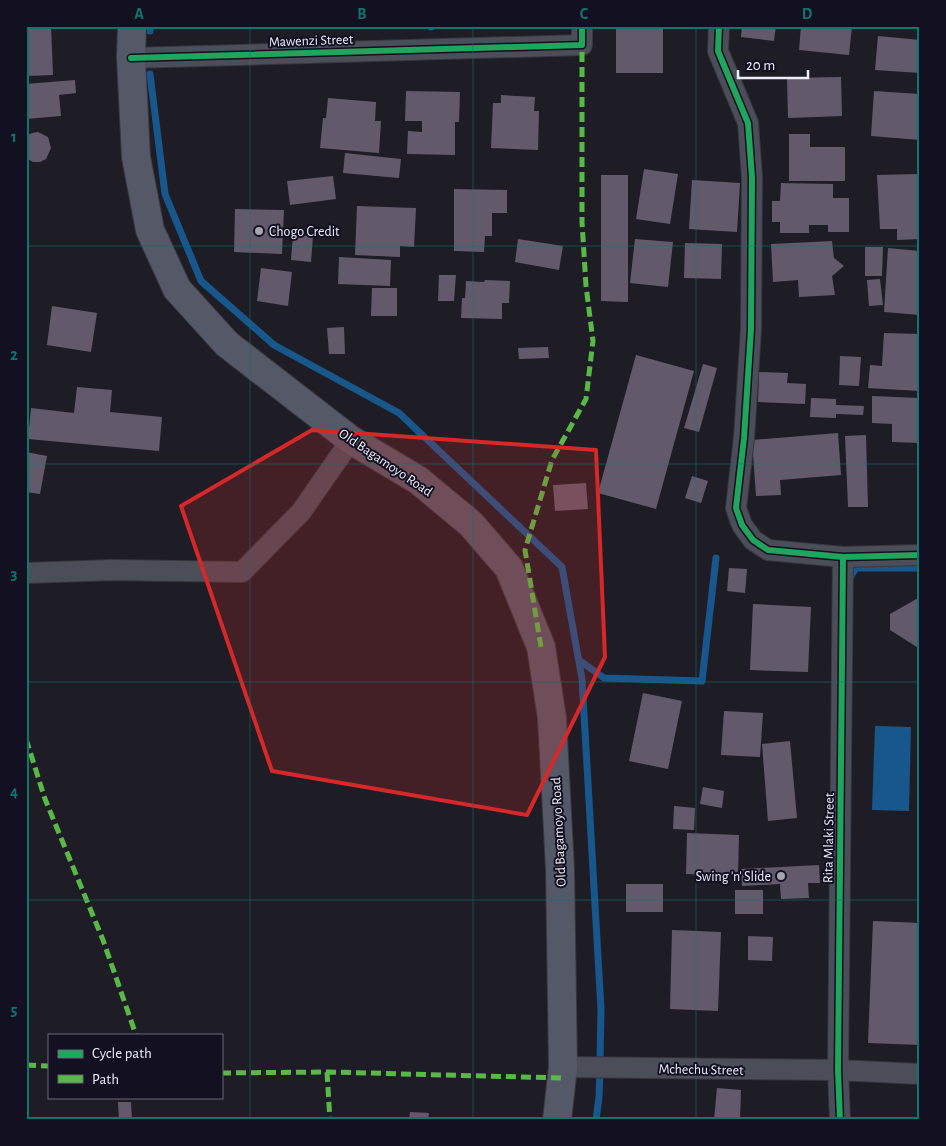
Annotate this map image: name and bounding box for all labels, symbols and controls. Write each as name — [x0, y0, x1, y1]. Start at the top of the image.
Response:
text: A — [134, 6, 144, 22]
text: B — [357, 6, 367, 22]
text: C — [580, 6, 589, 22]
text: D — [802, 6, 813, 22]
street label: Mawenzi Street — [269, 33, 354, 49]
scale bar — [738, 48, 808, 80]
text: 20 m — [746, 58, 775, 73]
text: 1 — [11, 129, 17, 145]
marker: Chogo Credit — [253, 225, 265, 237]
place label: Chogo Credit — [269, 225, 340, 239]
text: 2 — [10, 347, 18, 363]
street label: Old Bagamoyo Road — [336, 426, 435, 499]
text: 3 — [11, 566, 18, 582]
street label: Old Bagamoyo Road — [549, 777, 569, 887]
text: 4 — [10, 784, 18, 800]
street label: Rita Mlaki Street — [821, 792, 837, 883]
place label: Swing 'n' Slide — [695, 870, 771, 884]
marker: Swing 'n' Slide — [775, 870, 787, 882]
text: 5 — [11, 1002, 18, 1018]
legend — [48, 1034, 222, 1098]
text: Cycle path — [92, 1046, 152, 1061]
street label: Mchechu Street — [658, 1062, 744, 1078]
text: Path — [92, 1072, 119, 1087]

